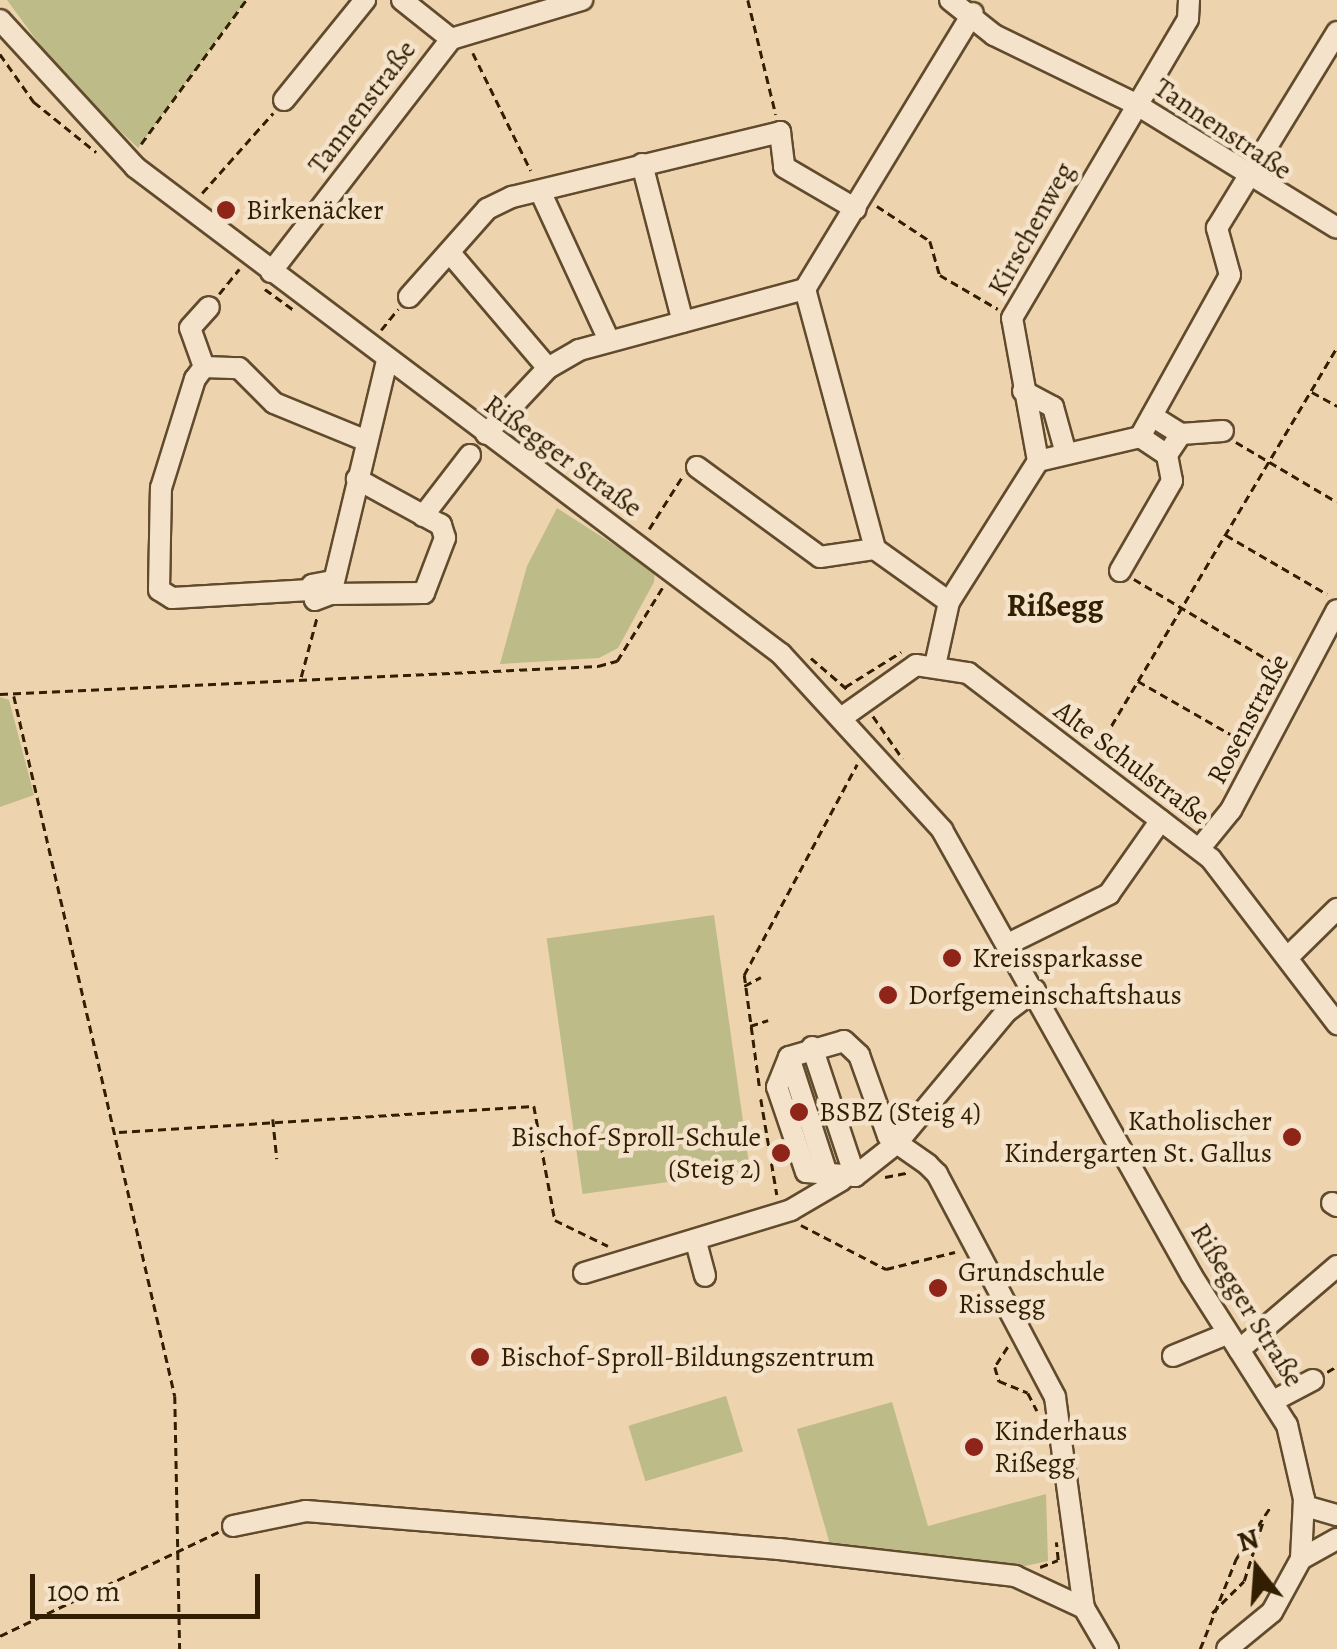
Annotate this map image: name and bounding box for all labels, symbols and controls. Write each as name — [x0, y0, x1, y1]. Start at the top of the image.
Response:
street label: Tannenstraße — [301, 34, 423, 180]
street label: Tannenstraße — [1148, 71, 1298, 187]
street label: Kirschenweg — [981, 156, 1081, 302]
place label: Birkenäcker — [246, 193, 384, 227]
marker: Birkenäcker — [215, 199, 237, 221]
street label: Rißegger Straße — [477, 387, 649, 525]
district label: Rißegg — [1006, 586, 1104, 624]
street label: Rosenstraße — [1200, 648, 1296, 790]
street label: Alte Schulstraße — [1048, 694, 1216, 832]
place label: Kreissparkasse — [972, 941, 1143, 975]
marker: Kreissparkasse — [941, 947, 963, 969]
place label: Dorfgemeinschaftshaus — [908, 978, 1182, 1012]
marker: Dorfgemeinschaftshaus — [877, 984, 899, 1006]
place label: BSBZ (Steig 4) — [819, 1095, 981, 1129]
marker: BSBZ (Steig 4) — [788, 1101, 810, 1123]
place label: Katholischer Kindergarten St. Gallus — [1003, 1104, 1272, 1170]
place label: Bischof-Sproll-Schule (Steig 2) — [511, 1120, 761, 1186]
marker: Katholischer Kindergarten St. Gallus — [1281, 1126, 1303, 1148]
marker: Bischof-Sproll-Schule (Steig 2) — [770, 1142, 792, 1164]
street label: Rißegger Straße — [1183, 1217, 1311, 1393]
place label: Grundschule Rissegg — [958, 1255, 1105, 1321]
marker: Grundschule Rissegg — [927, 1277, 949, 1299]
place label: Bischof-Sproll-Bildungszentrum — [500, 1340, 875, 1374]
marker: Bischof-Sproll-Bildungszentrum — [469, 1346, 491, 1368]
place label: Kinderhaus Rißegg — [994, 1414, 1128, 1480]
marker: Kinderhaus Rißegg — [963, 1436, 985, 1458]
north arrow — [1207, 1519, 1307, 1619]
text: N — [1233, 1519, 1264, 1561]
scale bar — [35, 1554, 265, 1616]
text: 100 m — [47, 1571, 120, 1611]

